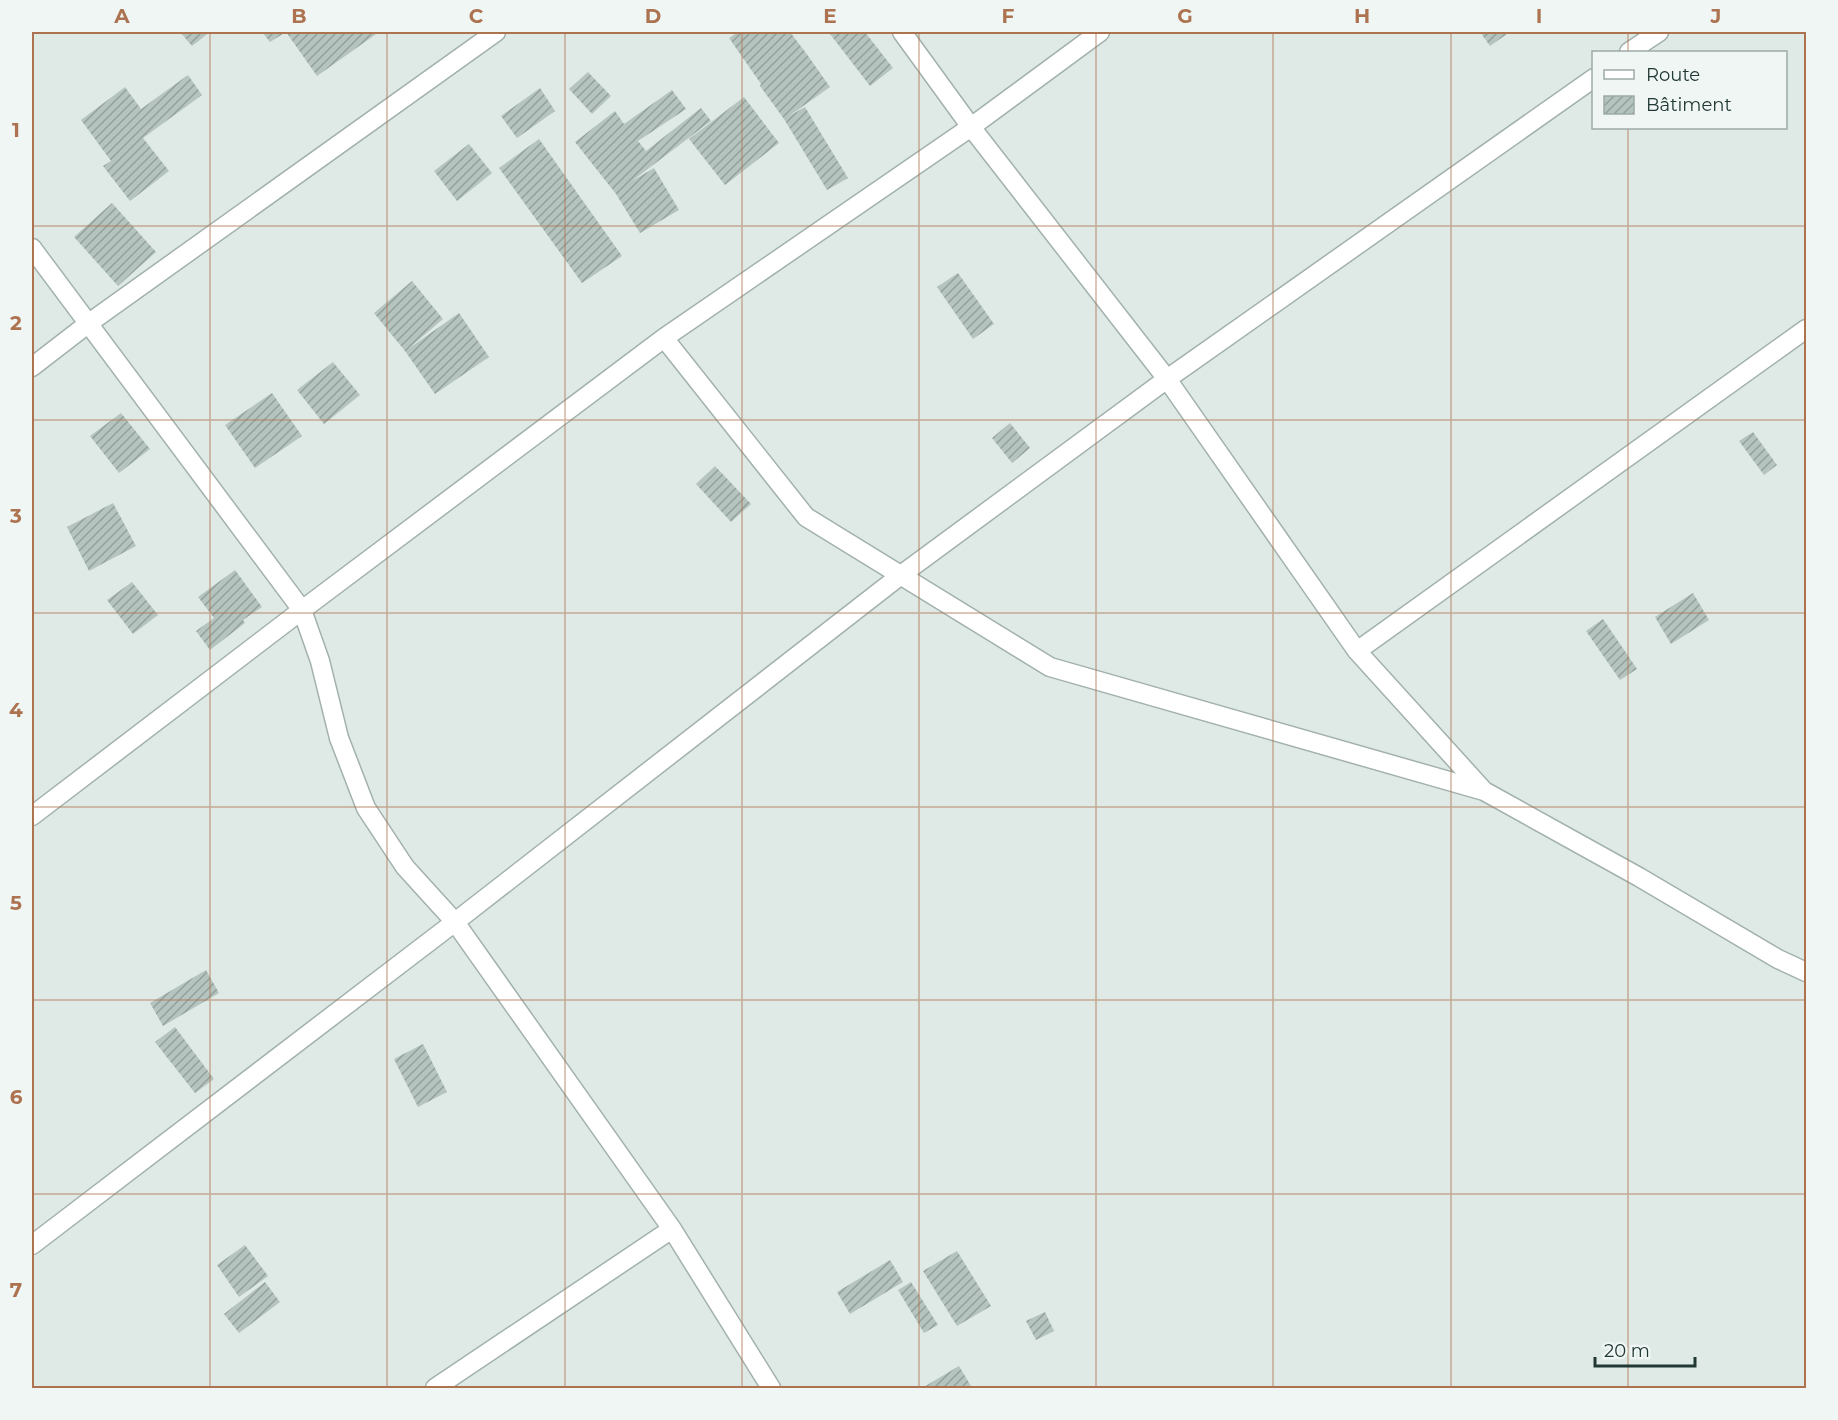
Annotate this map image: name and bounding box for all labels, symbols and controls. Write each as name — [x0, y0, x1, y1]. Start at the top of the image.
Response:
text: A — [113, 4, 130, 28]
text: B — [291, 4, 307, 28]
text: C — [469, 4, 484, 28]
text: D — [645, 4, 661, 28]
text: E — [823, 4, 837, 28]
text: F — [1002, 4, 1015, 28]
text: G — [1177, 4, 1193, 28]
text: H — [1354, 4, 1370, 28]
text: I — [1536, 4, 1542, 28]
text: J — [1710, 4, 1721, 28]
legend — [1592, 51, 1787, 129]
text: Route — [1646, 64, 1700, 86]
text: Bâtiment — [1646, 94, 1732, 116]
text: 1 — [12, 118, 20, 142]
text: 2 — [10, 311, 22, 335]
text: 3 — [9, 504, 22, 528]
text: 4 — [9, 698, 23, 722]
text: 5 — [10, 891, 22, 915]
text: 6 — [10, 1085, 23, 1109]
text: 7 — [10, 1278, 22, 1302]
scale bar — [1595, 1330, 1696, 1368]
text: 20 m — [1604, 1340, 1650, 1362]

